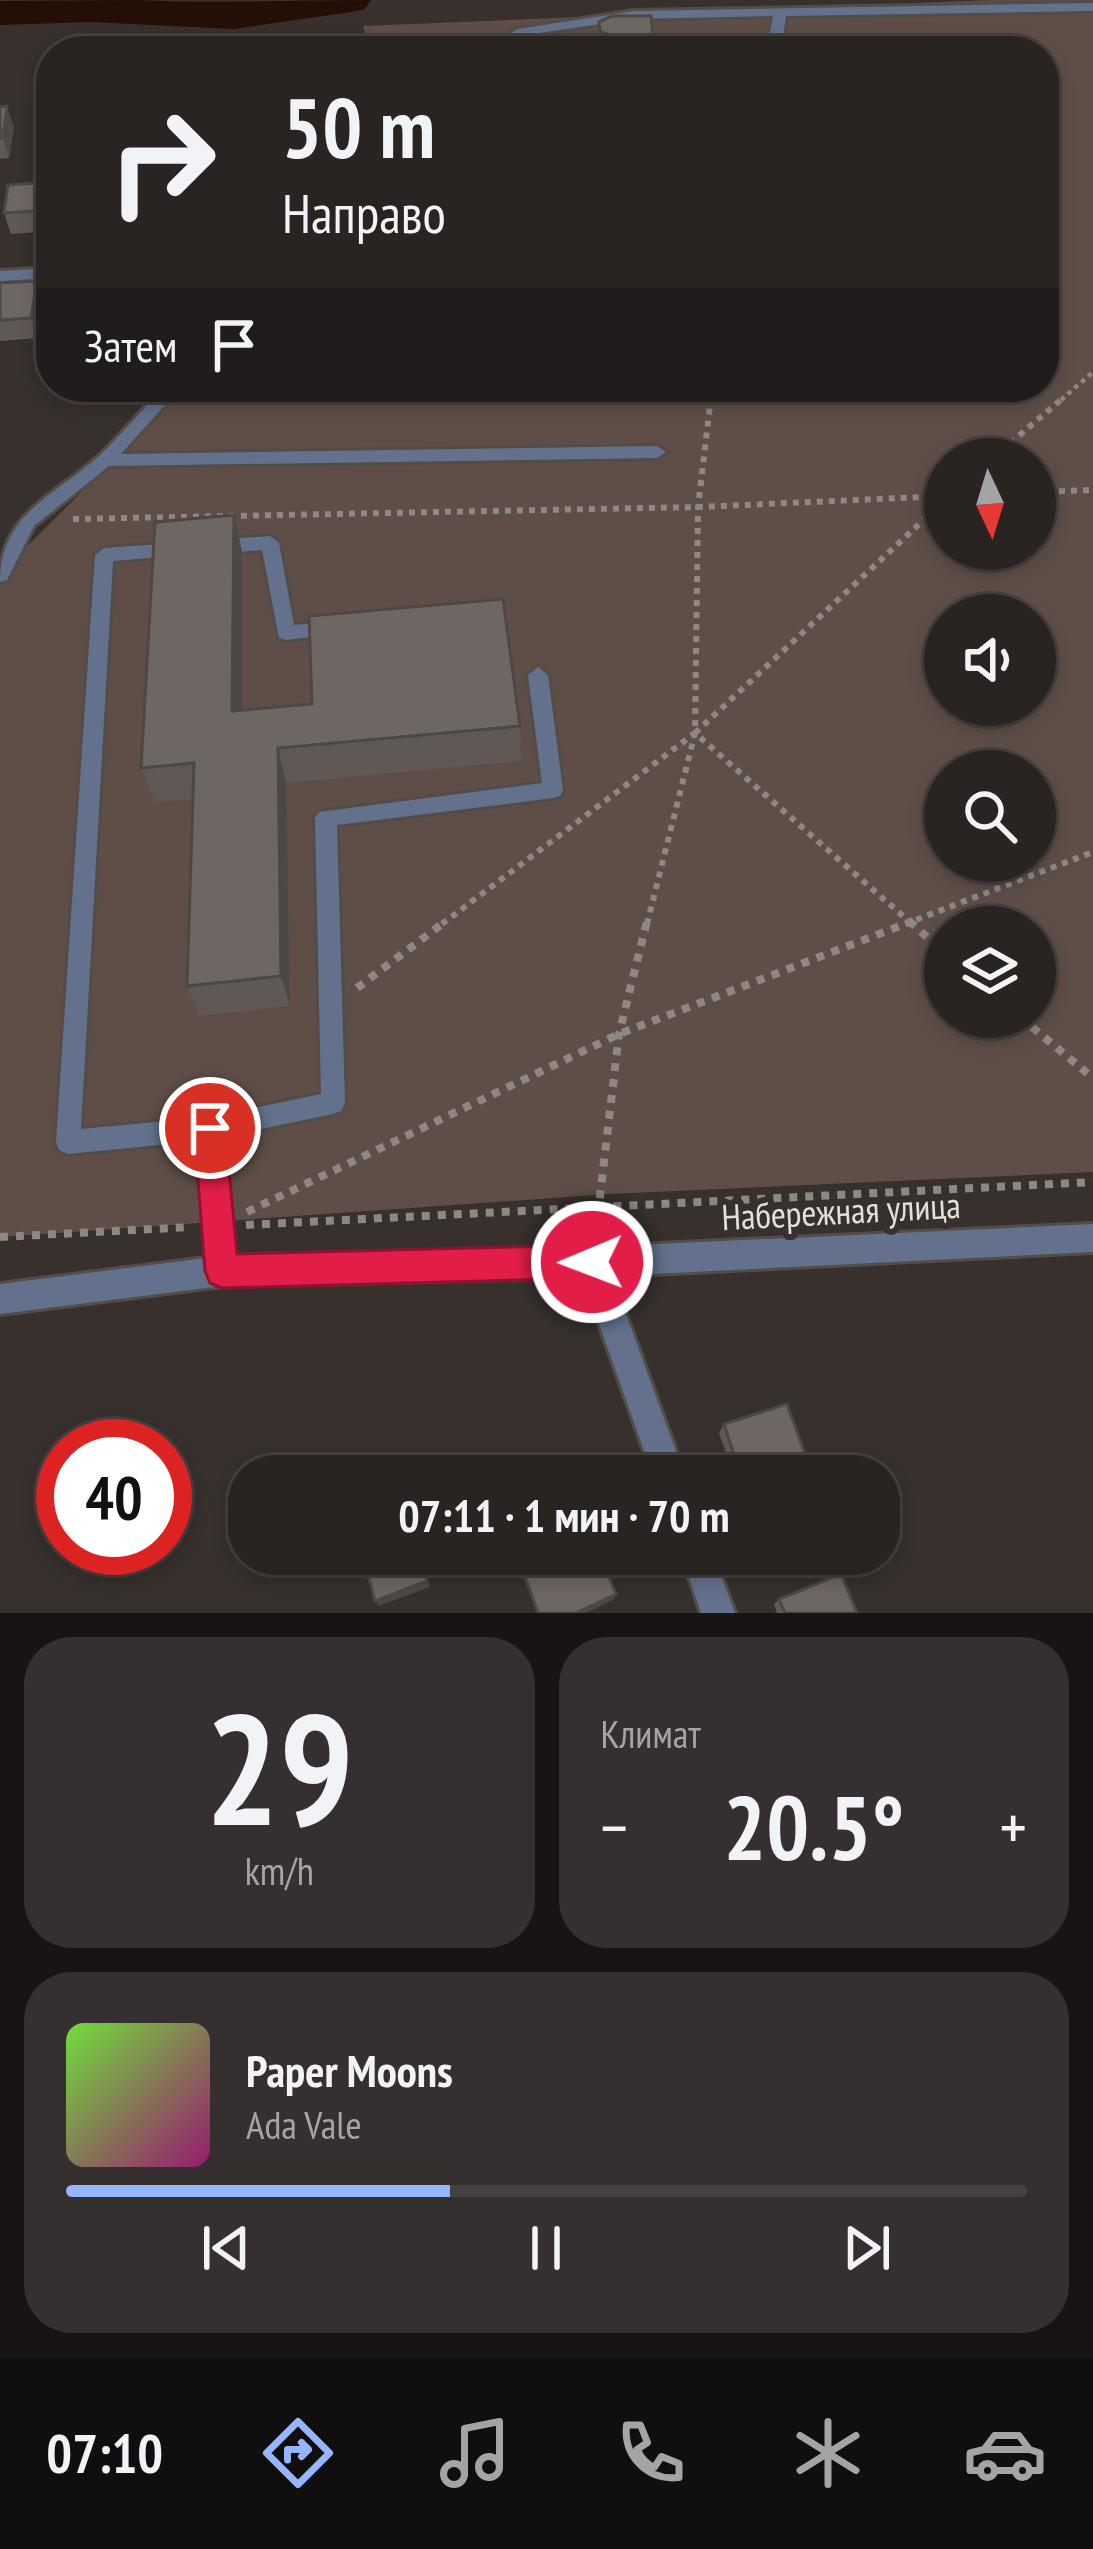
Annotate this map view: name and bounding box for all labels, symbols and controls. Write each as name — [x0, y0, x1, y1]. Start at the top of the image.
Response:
text: 50 m — [282, 72, 435, 181]
icon: right — [84, 84, 240, 240]
text: Направо — [282, 178, 446, 248]
icon: arrive — [201, 312, 267, 378]
text: Затем — [84, 316, 177, 374]
north arrow — [924, 438, 1056, 570]
map controls — [924, 438, 1056, 1038]
button: sound — [924, 594, 1056, 726]
button: search — [924, 750, 1056, 882]
button: layers — [924, 906, 1056, 1038]
pin — [159, 1077, 261, 1179]
icon: arrive — [177, 1095, 243, 1161]
street label: Набережная улица — [720, 1181, 962, 1240]
position arrow — [529, 1199, 655, 1325]
speed limit sign: 40 — [36, 1419, 192, 1575]
text: 07:11 · 1 мин · 70 m — [398, 1486, 730, 1544]
text: 29 — [205, 1666, 354, 1868]
text: Климат — [601, 1708, 701, 1759]
text: 20.5° — [723, 1768, 904, 1885]
text: − — [601, 1784, 628, 1869]
text: + — [1000, 1784, 1027, 1869]
text: km/h — [245, 1845, 314, 1896]
text: Paper Moons — [246, 2041, 453, 2099]
text: Ada Vale — [246, 2099, 362, 2150]
icon: previous — [193, 2215, 259, 2281]
icon: pause — [513, 2215, 579, 2281]
icon: next — [834, 2215, 900, 2281]
icon: directions — [256, 2411, 340, 2495]
icon: music — [433, 2411, 517, 2495]
icon: phone — [609, 2411, 693, 2495]
icon: climate — [786, 2411, 870, 2495]
icon: car — [963, 2411, 1047, 2495]
text: 07:10 — [46, 2418, 163, 2488]

